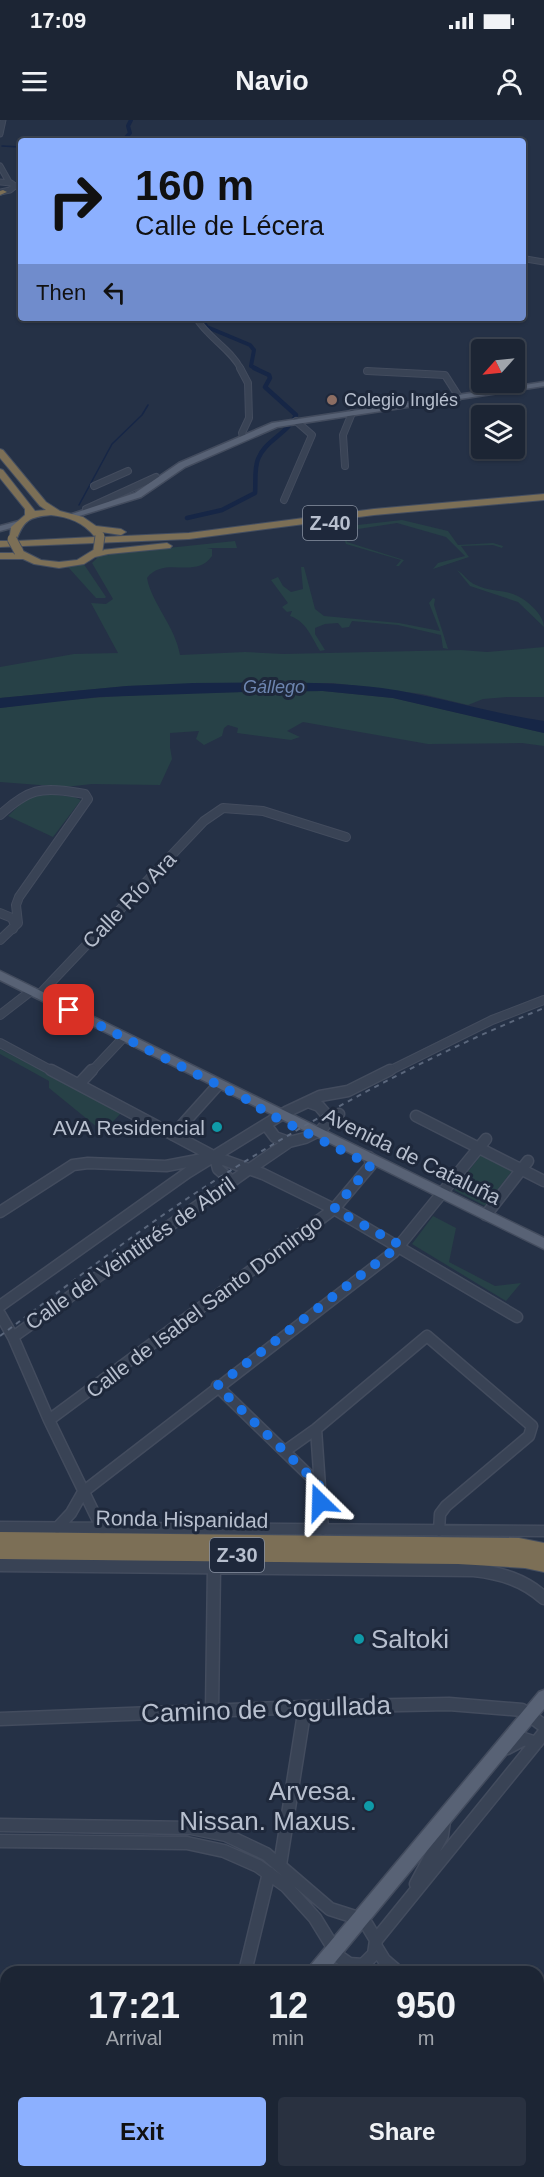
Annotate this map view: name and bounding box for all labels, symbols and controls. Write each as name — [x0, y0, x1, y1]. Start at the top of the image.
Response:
text: 17:09 — [30, 8, 86, 33]
icon: menu — [18, 65, 51, 98]
icon: person — [493, 65, 526, 98]
text: Navio — [235, 66, 309, 96]
icon: right — [36, 162, 114, 240]
text: 160 m — [135, 162, 254, 209]
text: Calle de Lécera — [135, 211, 324, 241]
icon: left — [98, 276, 131, 309]
text: Then — [36, 280, 86, 305]
north arrow — [471, 339, 525, 393]
map controls — [471, 339, 525, 459]
place label: Colegio Inglés — [344, 390, 458, 410]
marker: Colegio Inglés — [325, 393, 339, 407]
button: layers — [471, 405, 525, 459]
road number: Z-40 — [303, 506, 357, 540]
water label: Gállego — [243, 677, 305, 697]
street label: Calle Río Ara — [78, 847, 180, 952]
pin — [43, 984, 94, 1035]
icon: arrive — [52, 993, 85, 1026]
street label: Avenida de Cataluña — [320, 1103, 505, 1209]
place label: AVA Residencial — [53, 1116, 205, 1139]
marker: AVA Residencial — [210, 1120, 224, 1134]
street label: Calle del Veintitrés de Abril — [21, 1172, 239, 1334]
street label: Calle de Isabel Santo Domingo — [81, 1210, 327, 1402]
position arrow — [288, 1470, 352, 1534]
street label: Ronda Hispanidad — [95, 1506, 269, 1532]
road number: Z-30 — [210, 1538, 264, 1572]
place label: Saltoki — [371, 1624, 449, 1654]
marker: Saltoki — [352, 1632, 366, 1646]
street label: Camino de Cogullada — [141, 1690, 392, 1728]
place label: Arvesa. Nissan. Maxus. — [179, 1776, 357, 1836]
marker: Arvesa. Nissan. Maxus. — [362, 1799, 376, 1813]
text: 17:21 — [88, 1985, 180, 2026]
text: 12 — [268, 1985, 308, 2026]
text: 950 — [396, 1985, 456, 2026]
text: Arrival — [106, 2027, 162, 2049]
text: min — [272, 2027, 304, 2049]
text: m — [418, 2027, 434, 2049]
button: Exit — [18, 2097, 266, 2166]
button: Share — [278, 2097, 526, 2166]

